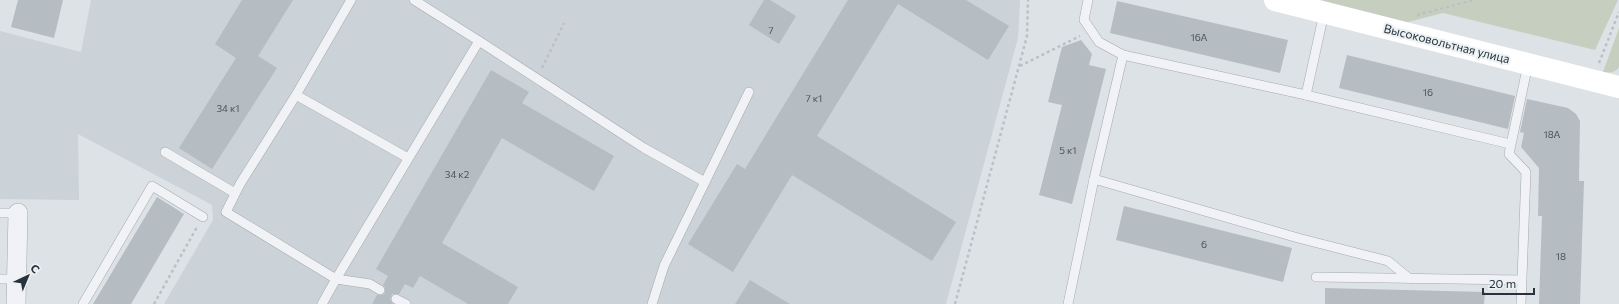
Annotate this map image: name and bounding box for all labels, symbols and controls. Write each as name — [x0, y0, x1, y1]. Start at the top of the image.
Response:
street label: Высоковольтная улица — [1383, 21, 1511, 65]
house number: 7 — [768, 24, 774, 36]
house number: 16А — [1190, 31, 1208, 43]
house number: 16 — [1423, 86, 1433, 98]
house number: 7 к1 — [806, 92, 822, 104]
house number: 34 к1 — [216, 102, 240, 114]
house number: 18А — [1543, 128, 1561, 140]
house number: 5 к1 — [1059, 144, 1077, 156]
house number: 34 к2 — [445, 168, 470, 180]
house number: 6 — [1201, 238, 1207, 250]
house number: 18 — [1556, 250, 1566, 262]
north arrow — [8, 256, 48, 296]
text: С — [28, 261, 43, 276]
scale bar — [1483, 270, 1534, 296]
text: 20 m — [1489, 276, 1516, 290]

